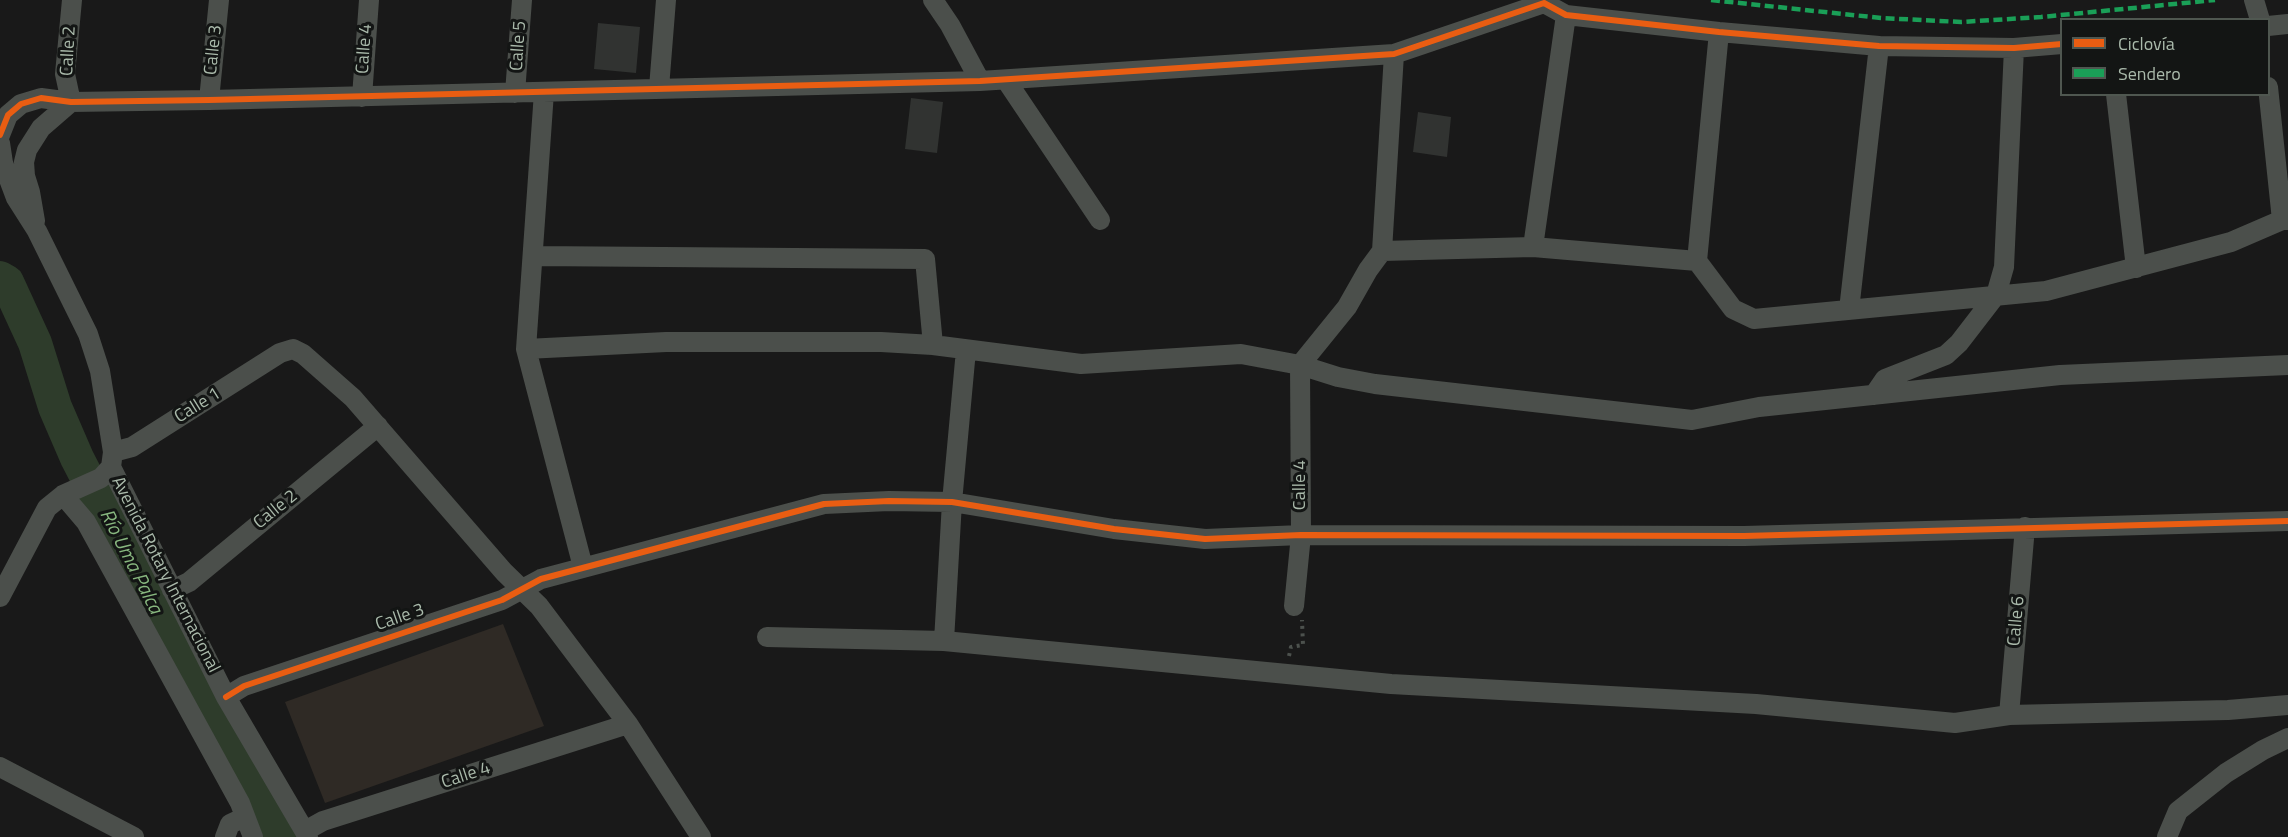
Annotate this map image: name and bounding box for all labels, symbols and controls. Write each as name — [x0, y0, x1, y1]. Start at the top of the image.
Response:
legend — [2060, 18, 2270, 96]
street label: Calle 5 — [506, 20, 532, 72]
street label: Calle 4 — [352, 23, 378, 75]
street label: Calle 3 — [201, 24, 227, 76]
street label: Calle 2 — [57, 25, 81, 77]
text: Ciclovía — [2118, 30, 2175, 57]
text: Sendero — [2118, 60, 2181, 87]
street label: Calle 1 — [171, 384, 225, 428]
street label: Calle 4 — [1290, 460, 1312, 510]
street label: Avenida Rotary Internacional — [106, 473, 224, 677]
street label: Calle 2 — [250, 486, 302, 534]
water label: Río Uma Palca — [93, 506, 167, 618]
street label: Calle 6 — [2004, 595, 2030, 647]
street label: Calle 3 — [373, 600, 427, 636]
street label: Calle 4 — [439, 758, 493, 794]

